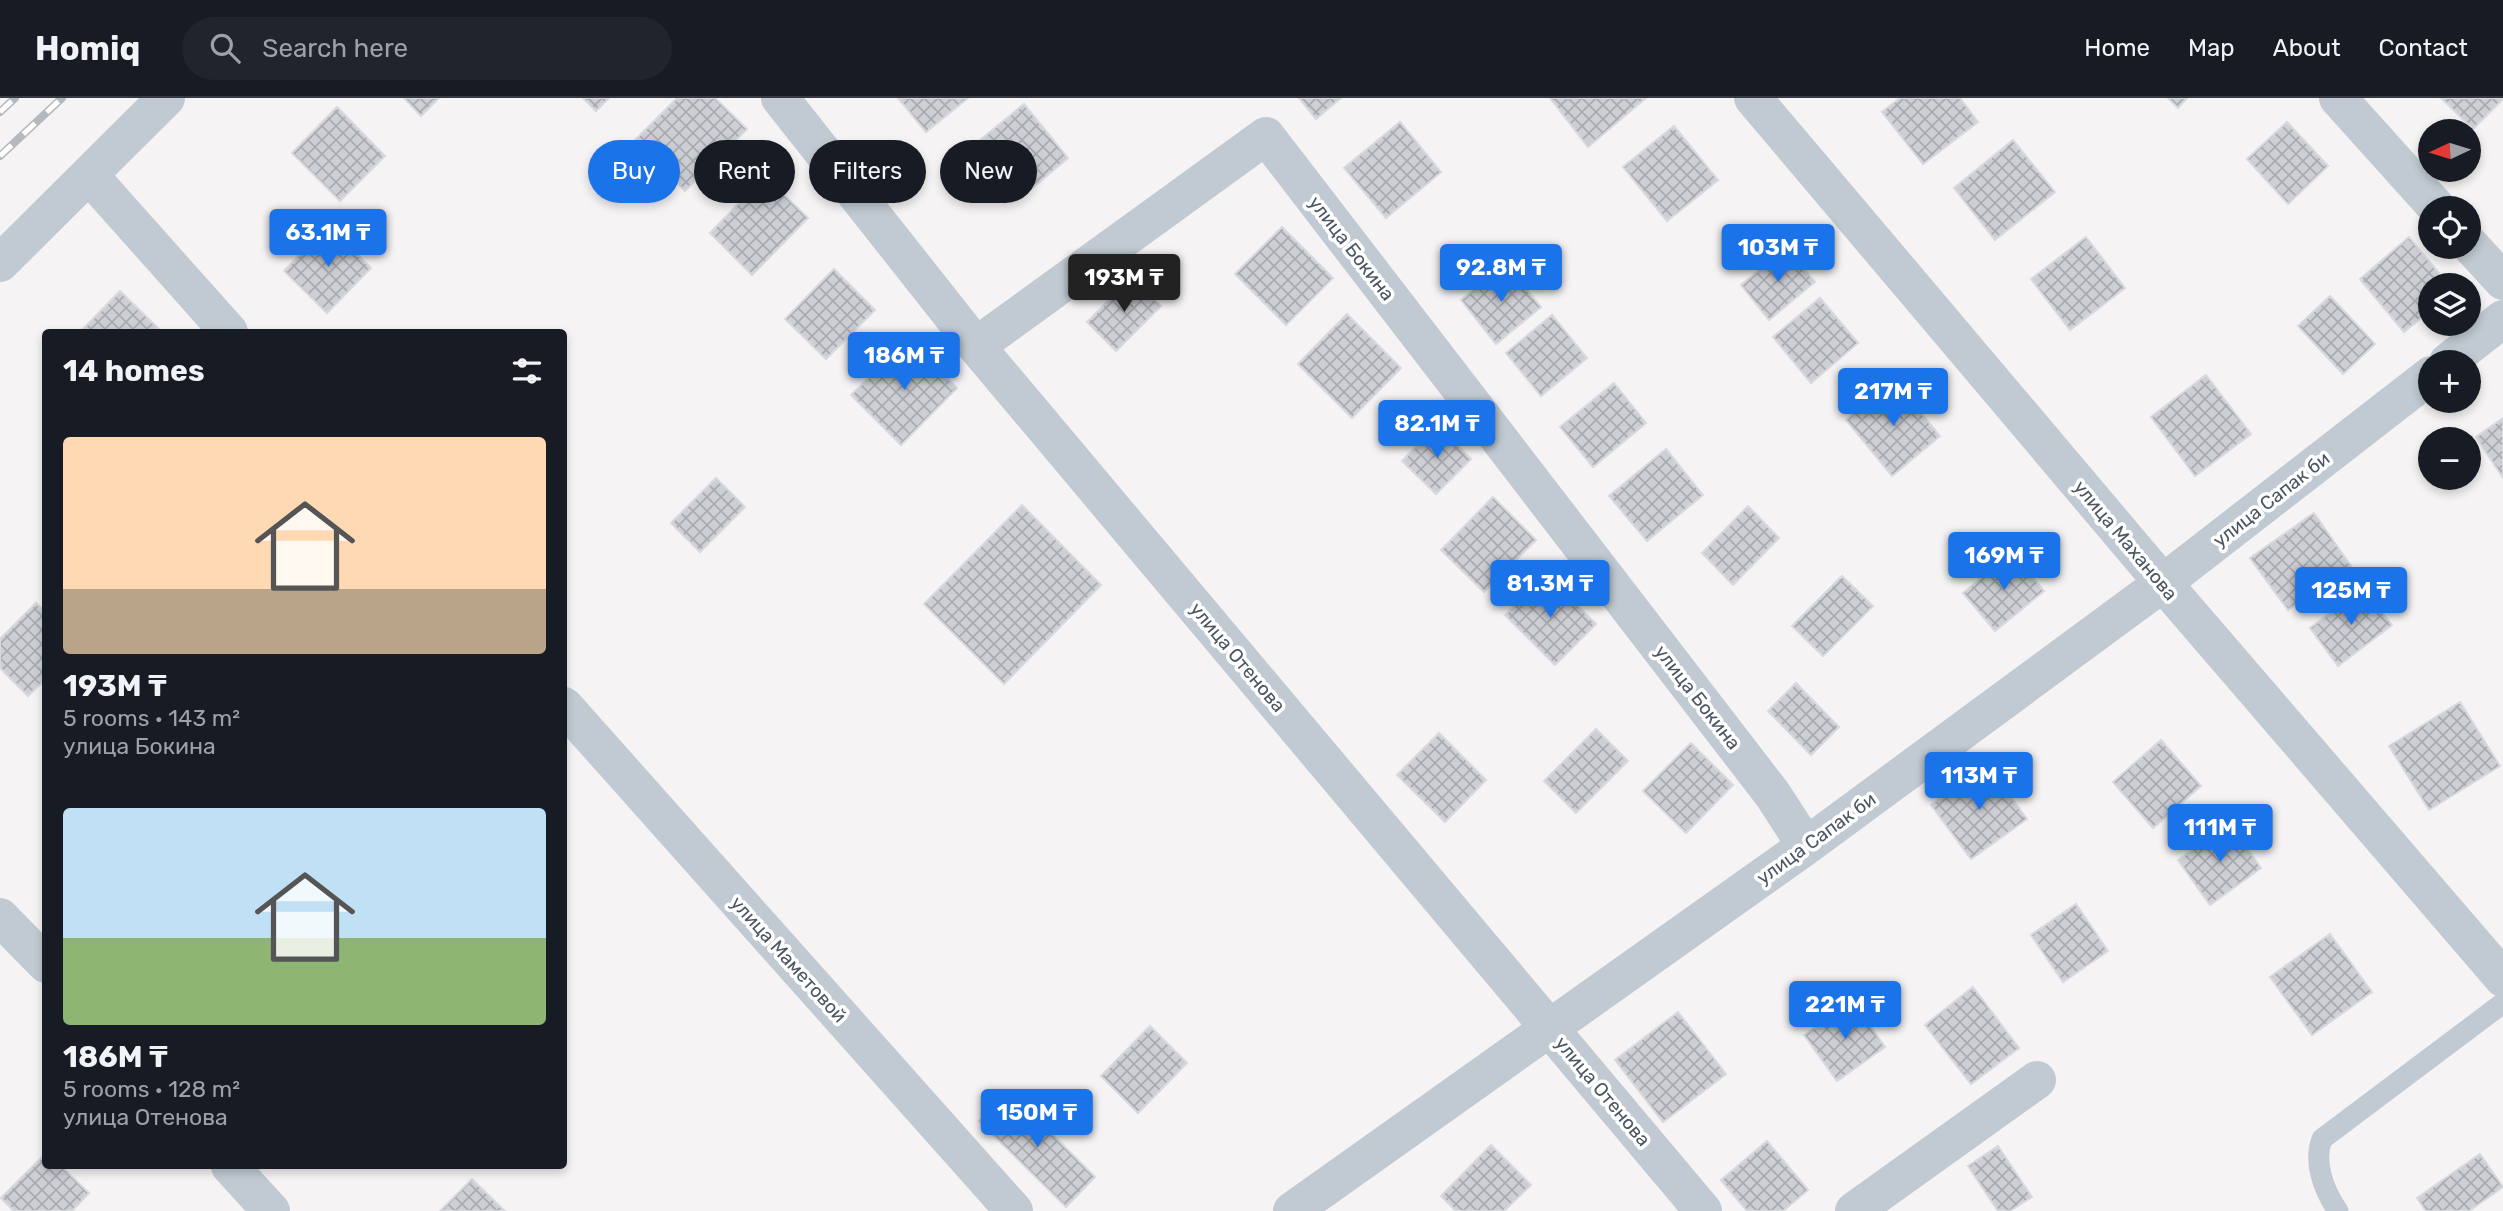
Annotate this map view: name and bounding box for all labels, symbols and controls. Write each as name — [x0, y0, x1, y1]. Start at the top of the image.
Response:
search box — [182, 17, 672, 80]
text: Homiq — [35, 29, 140, 68]
icon: search — [206, 29, 244, 67]
text: Search here — [262, 33, 408, 64]
text: Home — [2084, 34, 2150, 62]
text: Map — [2188, 34, 2235, 62]
text: About — [2273, 34, 2341, 62]
text: Contact — [2379, 34, 2468, 62]
north arrow — [2418, 119, 2482, 182]
map controls — [2418, 119, 2481, 490]
chip: Buy — [588, 140, 680, 203]
chip: Rent — [694, 140, 795, 203]
chip: Filters — [809, 140, 926, 203]
chip: New — [940, 140, 1037, 203]
street label: улица Бокина — [1304, 192, 1400, 305]
button: locate — [2418, 196, 2481, 259]
pin: 63.1M ₸ — [263, 209, 393, 269]
text: 63.1M ₸ — [285, 218, 371, 246]
pin: 103M ₸ — [1721, 225, 1835, 284]
text: 103M ₸ — [1738, 233, 1818, 261]
pin: 92.8M ₸ — [1436, 244, 1566, 304]
text: 92.8M ₸ — [1456, 253, 1546, 281]
pin: 193M ₸ — [1067, 254, 1181, 314]
text: 193M ₸ — [1084, 263, 1164, 291]
button: layers — [2418, 273, 2481, 336]
pin: 186M ₸ — [847, 332, 961, 392]
text: 186M ₸ — [864, 341, 944, 369]
button: + — [2418, 350, 2481, 413]
icon: filters — [508, 352, 546, 390]
text: 14 homes — [63, 353, 205, 389]
pin: 217M ₸ — [1836, 368, 1950, 428]
text: 217M ₸ — [1854, 377, 1932, 405]
pin: 82.1M ₸ — [1372, 400, 1502, 460]
text: 82.1M ₸ — [1394, 409, 1480, 437]
button: − — [2418, 427, 2481, 490]
street label: улица Сапак би — [2208, 447, 2334, 552]
street label: улица Маханова — [2069, 476, 2182, 605]
icon: home — [242, 483, 368, 609]
pin: 169M ₸ — [1947, 532, 2061, 592]
text: 169M ₸ — [1964, 541, 2044, 569]
pin: 81.3M ₸ — [1485, 560, 1615, 620]
pin: 125M ₸ — [2294, 568, 2408, 627]
text: 81.3M ₸ — [1506, 569, 1594, 597]
text: 125M ₸ — [2311, 576, 2391, 604]
street label: улица Отенова — [1185, 598, 1290, 717]
street label: улица Бокина — [1650, 641, 1746, 754]
text: 193M ₸ — [63, 668, 167, 704]
text: 5 rooms · 143 m² — [63, 704, 240, 732]
text: улица Бокина — [63, 732, 216, 760]
pin: 113M ₸ — [1922, 752, 2036, 812]
text: 113M ₸ — [1941, 761, 2017, 789]
street label: улица Сапак би — [1752, 787, 1880, 889]
pin: 111M ₸ — [2163, 804, 2277, 864]
text: 111M ₸ — [2184, 813, 2256, 841]
icon: home — [242, 854, 368, 980]
street label: улица Маметовой — [726, 891, 851, 1027]
pin: 221M ₸ — [1788, 982, 1902, 1041]
text: 221M ₸ — [1805, 990, 1885, 1018]
street label: улица Отенова — [1550, 1032, 1655, 1151]
text: 186M ₸ — [63, 1039, 168, 1075]
text: 5 rooms · 128 m² — [63, 1075, 240, 1103]
pin: 150M ₸ — [980, 1090, 1094, 1149]
text: 150M ₸ — [997, 1098, 1077, 1126]
text: улица Отенова — [63, 1103, 228, 1131]

